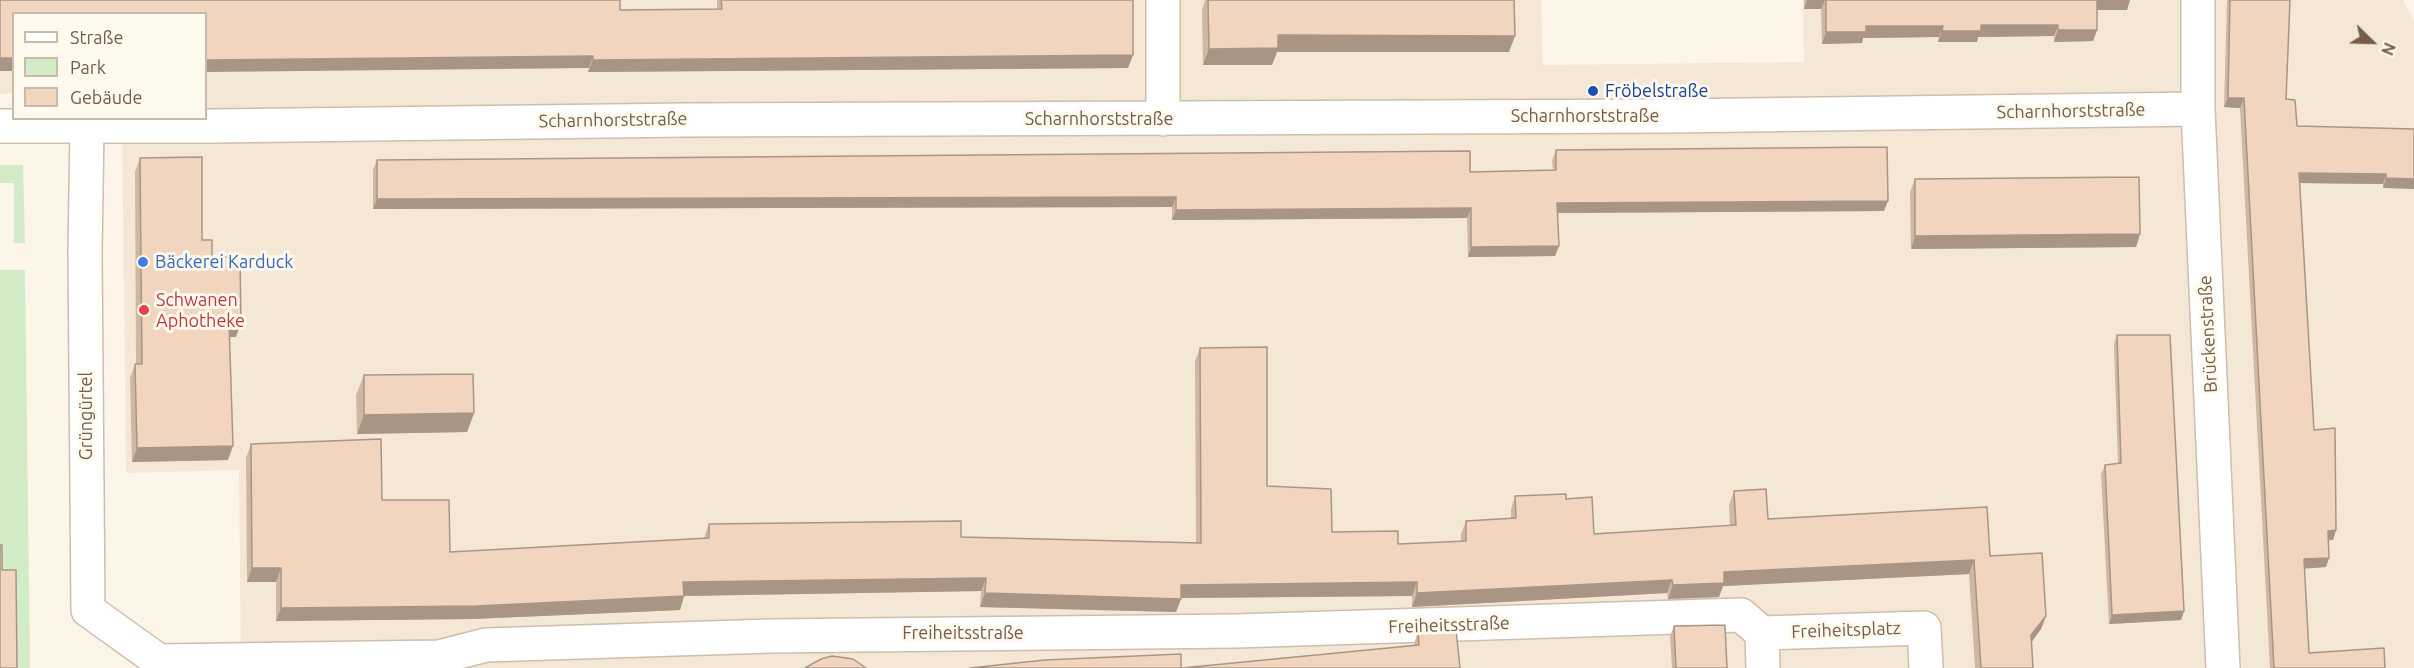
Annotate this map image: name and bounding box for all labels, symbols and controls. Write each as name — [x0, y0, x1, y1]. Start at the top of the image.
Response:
legend — [12, 12, 207, 120]
north arrow — [2342, 12, 2402, 72]
text: Straße — [70, 27, 123, 47]
text: N — [2378, 40, 2399, 58]
text: Park — [70, 57, 106, 77]
place label: Fröbelstraße — [1605, 80, 1708, 102]
marker: Fröbelstraße — [1586, 84, 1600, 98]
text: Gebäude — [70, 87, 142, 107]
street label: Scharnhorststraße — [1996, 99, 2146, 123]
street label: Scharnhorststraße — [1511, 105, 1659, 127]
street label: Scharnhorststraße — [538, 108, 688, 132]
street label: Scharnhorststraße — [1025, 108, 1173, 130]
place label: Bäckerei Karduck — [155, 251, 293, 273]
marker: Bäckerei Karduck — [136, 255, 150, 269]
street label: Brückenstraße — [2194, 275, 2222, 393]
place label: Schwanen Aphotheke — [156, 289, 245, 332]
marker: Schwanen Aphotheke — [137, 303, 151, 317]
street label: Grüngürtel — [75, 372, 97, 460]
street label: Freiheitsstraße — [1388, 612, 1510, 638]
street label: Freiheitsplatz — [1791, 617, 1901, 643]
street label: Freiheitsstraße — [902, 622, 1024, 644]

